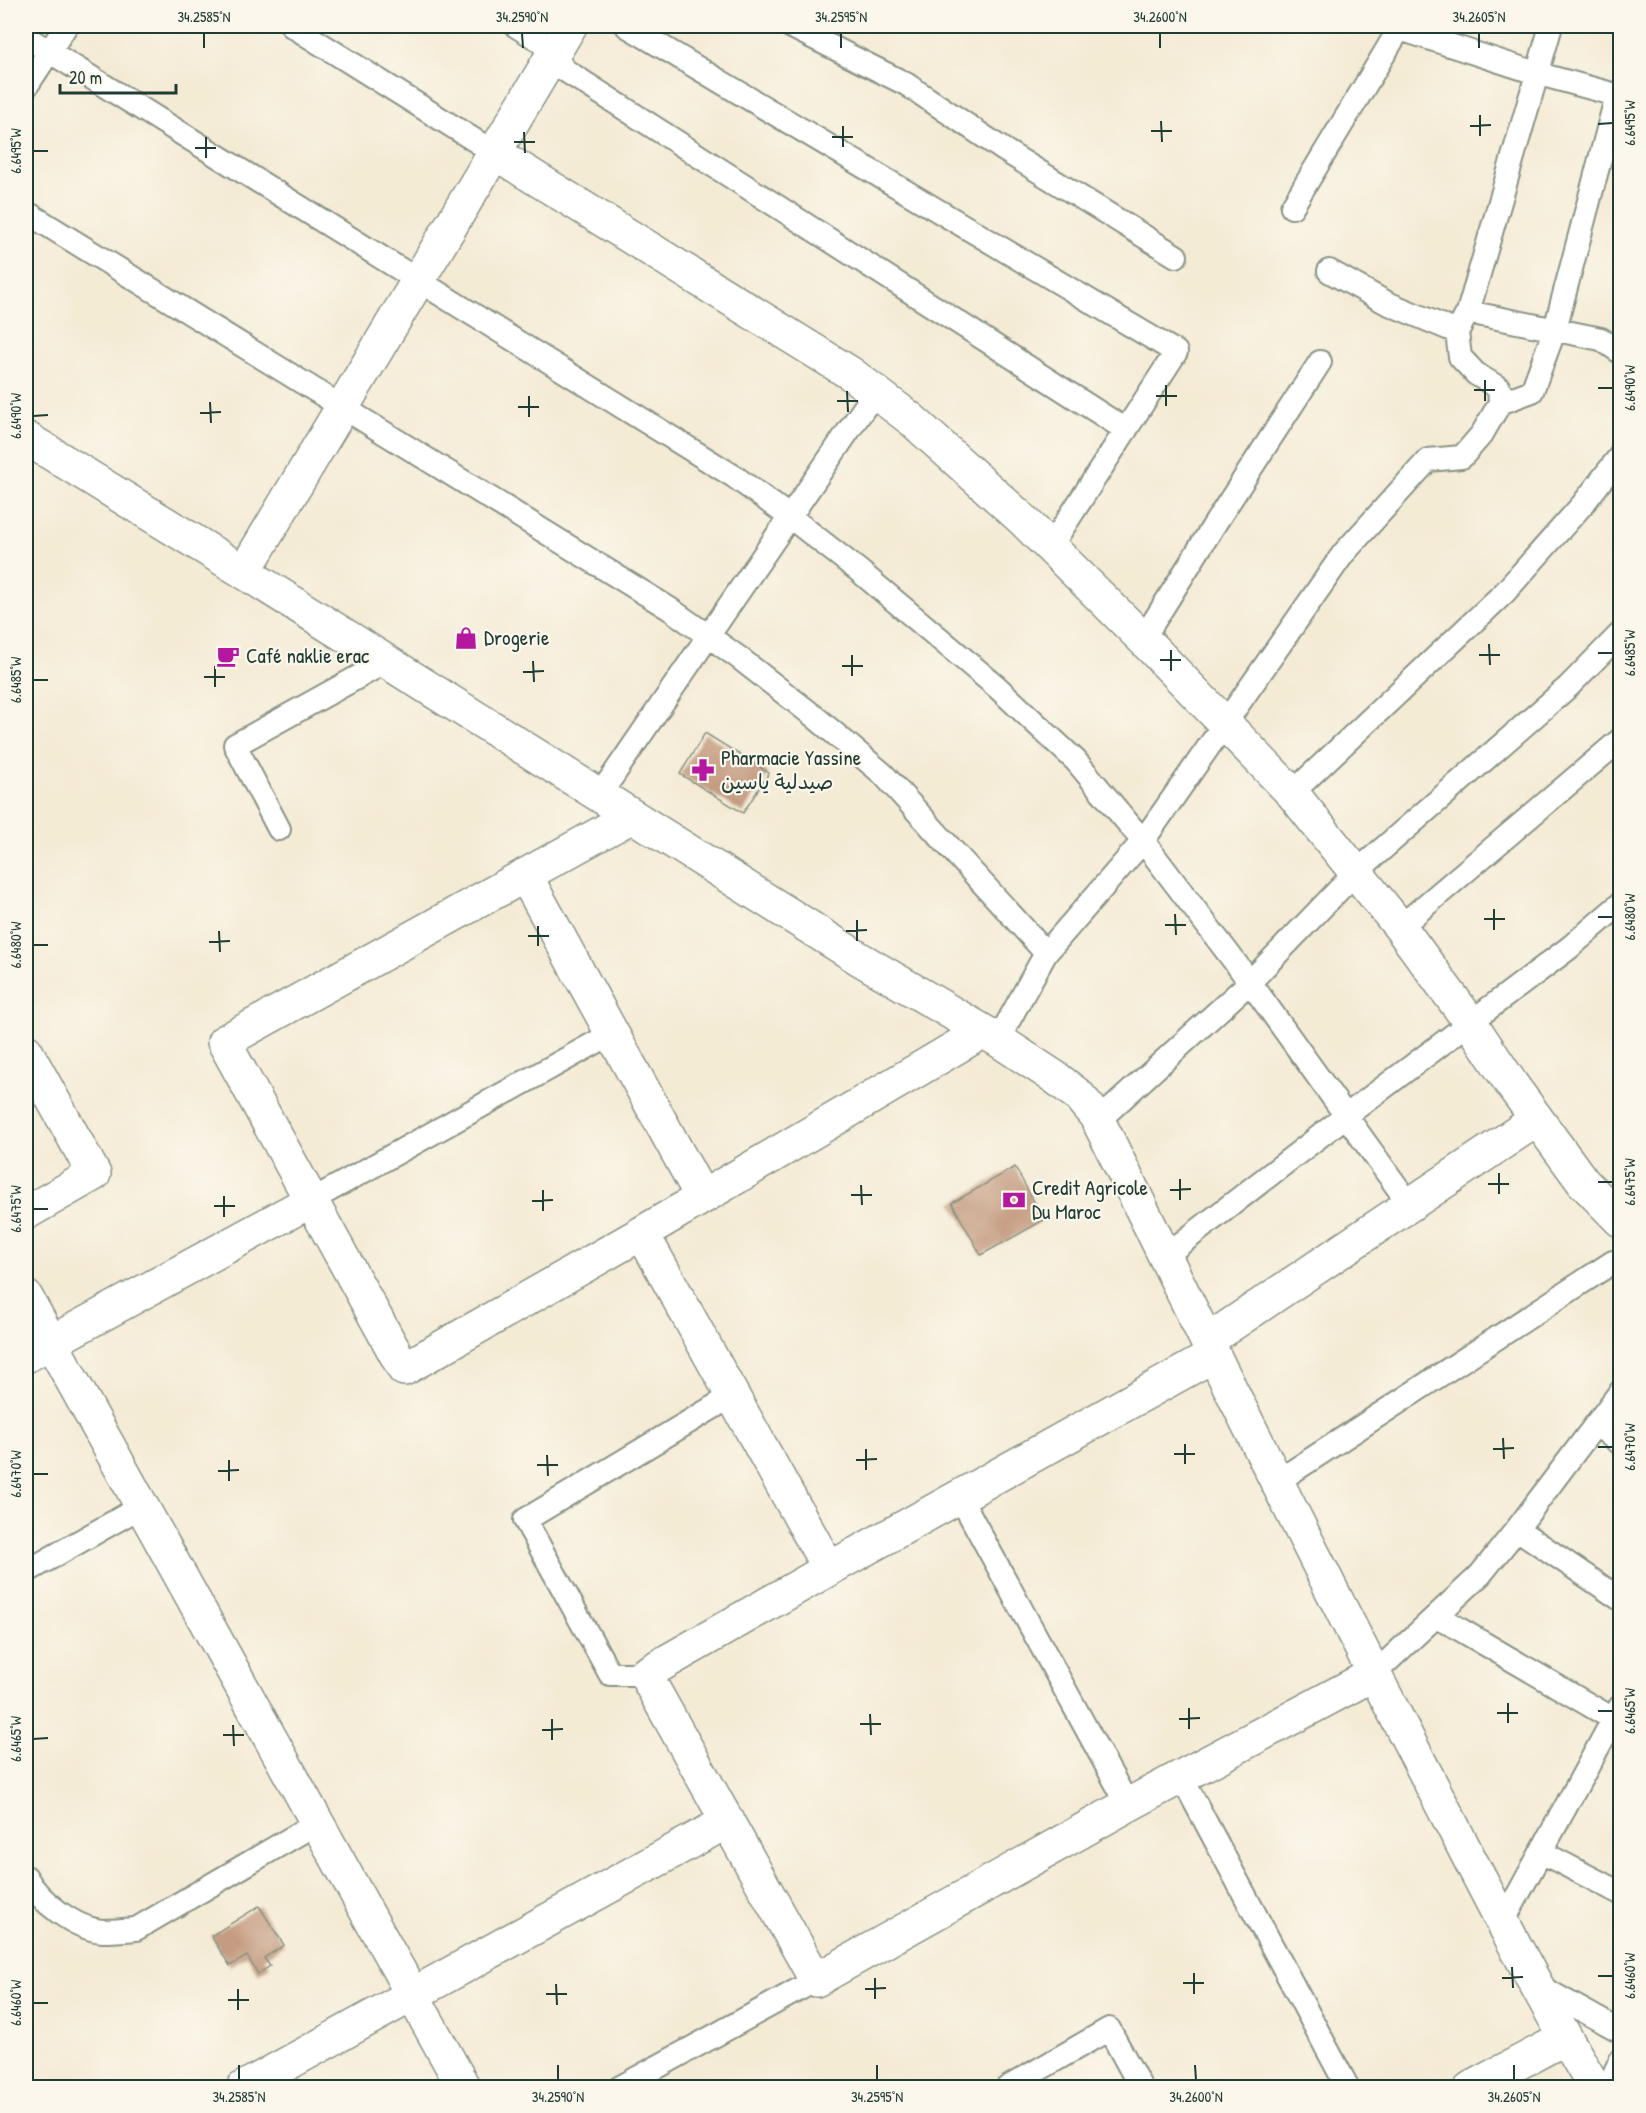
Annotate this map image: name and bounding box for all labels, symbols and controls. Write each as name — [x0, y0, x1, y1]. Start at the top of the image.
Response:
text: 34.2585°N — [177, 6, 231, 27]
text: 34.2590°N — [496, 6, 548, 27]
text: 34.2595°N — [815, 6, 867, 27]
text: 34.2600°N — [1133, 6, 1187, 27]
text: 34.2605°N — [1452, 6, 1506, 27]
scale bar — [60, 57, 176, 95]
text: 20 m — [69, 65, 102, 90]
text: 6.6495°W — [1619, 100, 1640, 146]
text: 6.6495°W — [5, 128, 26, 174]
text: 6.6490°W — [1619, 364, 1640, 411]
text: 6.6490°W — [5, 392, 26, 439]
place label: Drogerie — [484, 623, 549, 652]
shop icon: Drogerie — [453, 625, 479, 651]
text: 6.6485°W — [1619, 629, 1640, 676]
place label: Café naklie erac — [246, 641, 370, 670]
cafe icon: Café naklie erac — [215, 643, 241, 669]
text: 6.6485°W — [5, 656, 26, 703]
place label: Pharmacie Yassine صيدلية ياسين — [721, 743, 861, 796]
pharmacy icon: Pharmacie Yassine صيدلية ياسين — [690, 757, 716, 783]
text: 6.6480°W — [1619, 893, 1640, 940]
text: 6.6480°W — [5, 921, 26, 968]
text: 6.6475°W — [1619, 1158, 1640, 1206]
place label: Credit Agricole Du Maroc — [1032, 1173, 1148, 1226]
text: 6.6475°W — [5, 1185, 26, 1233]
bank icon: Credit Agricole Du Maroc — [1001, 1187, 1027, 1213]
text: 6.6470°W — [1619, 1422, 1640, 1471]
text: 6.6470°W — [5, 1449, 26, 1498]
text: 6.6465°W — [1619, 1687, 1640, 1734]
text: 6.6465°W — [5, 1715, 26, 1762]
text: 6.6460°W — [1619, 1952, 1640, 1999]
text: 6.6460°W — [5, 1979, 26, 2026]
text: 34.2585°N — [212, 2086, 266, 2107]
text: 34.2590°N — [532, 2086, 584, 2107]
text: 34.2595°N — [851, 2086, 903, 2107]
text: 34.2600°N — [1169, 2086, 1223, 2107]
text: 34.2605°N — [1487, 2086, 1541, 2107]

